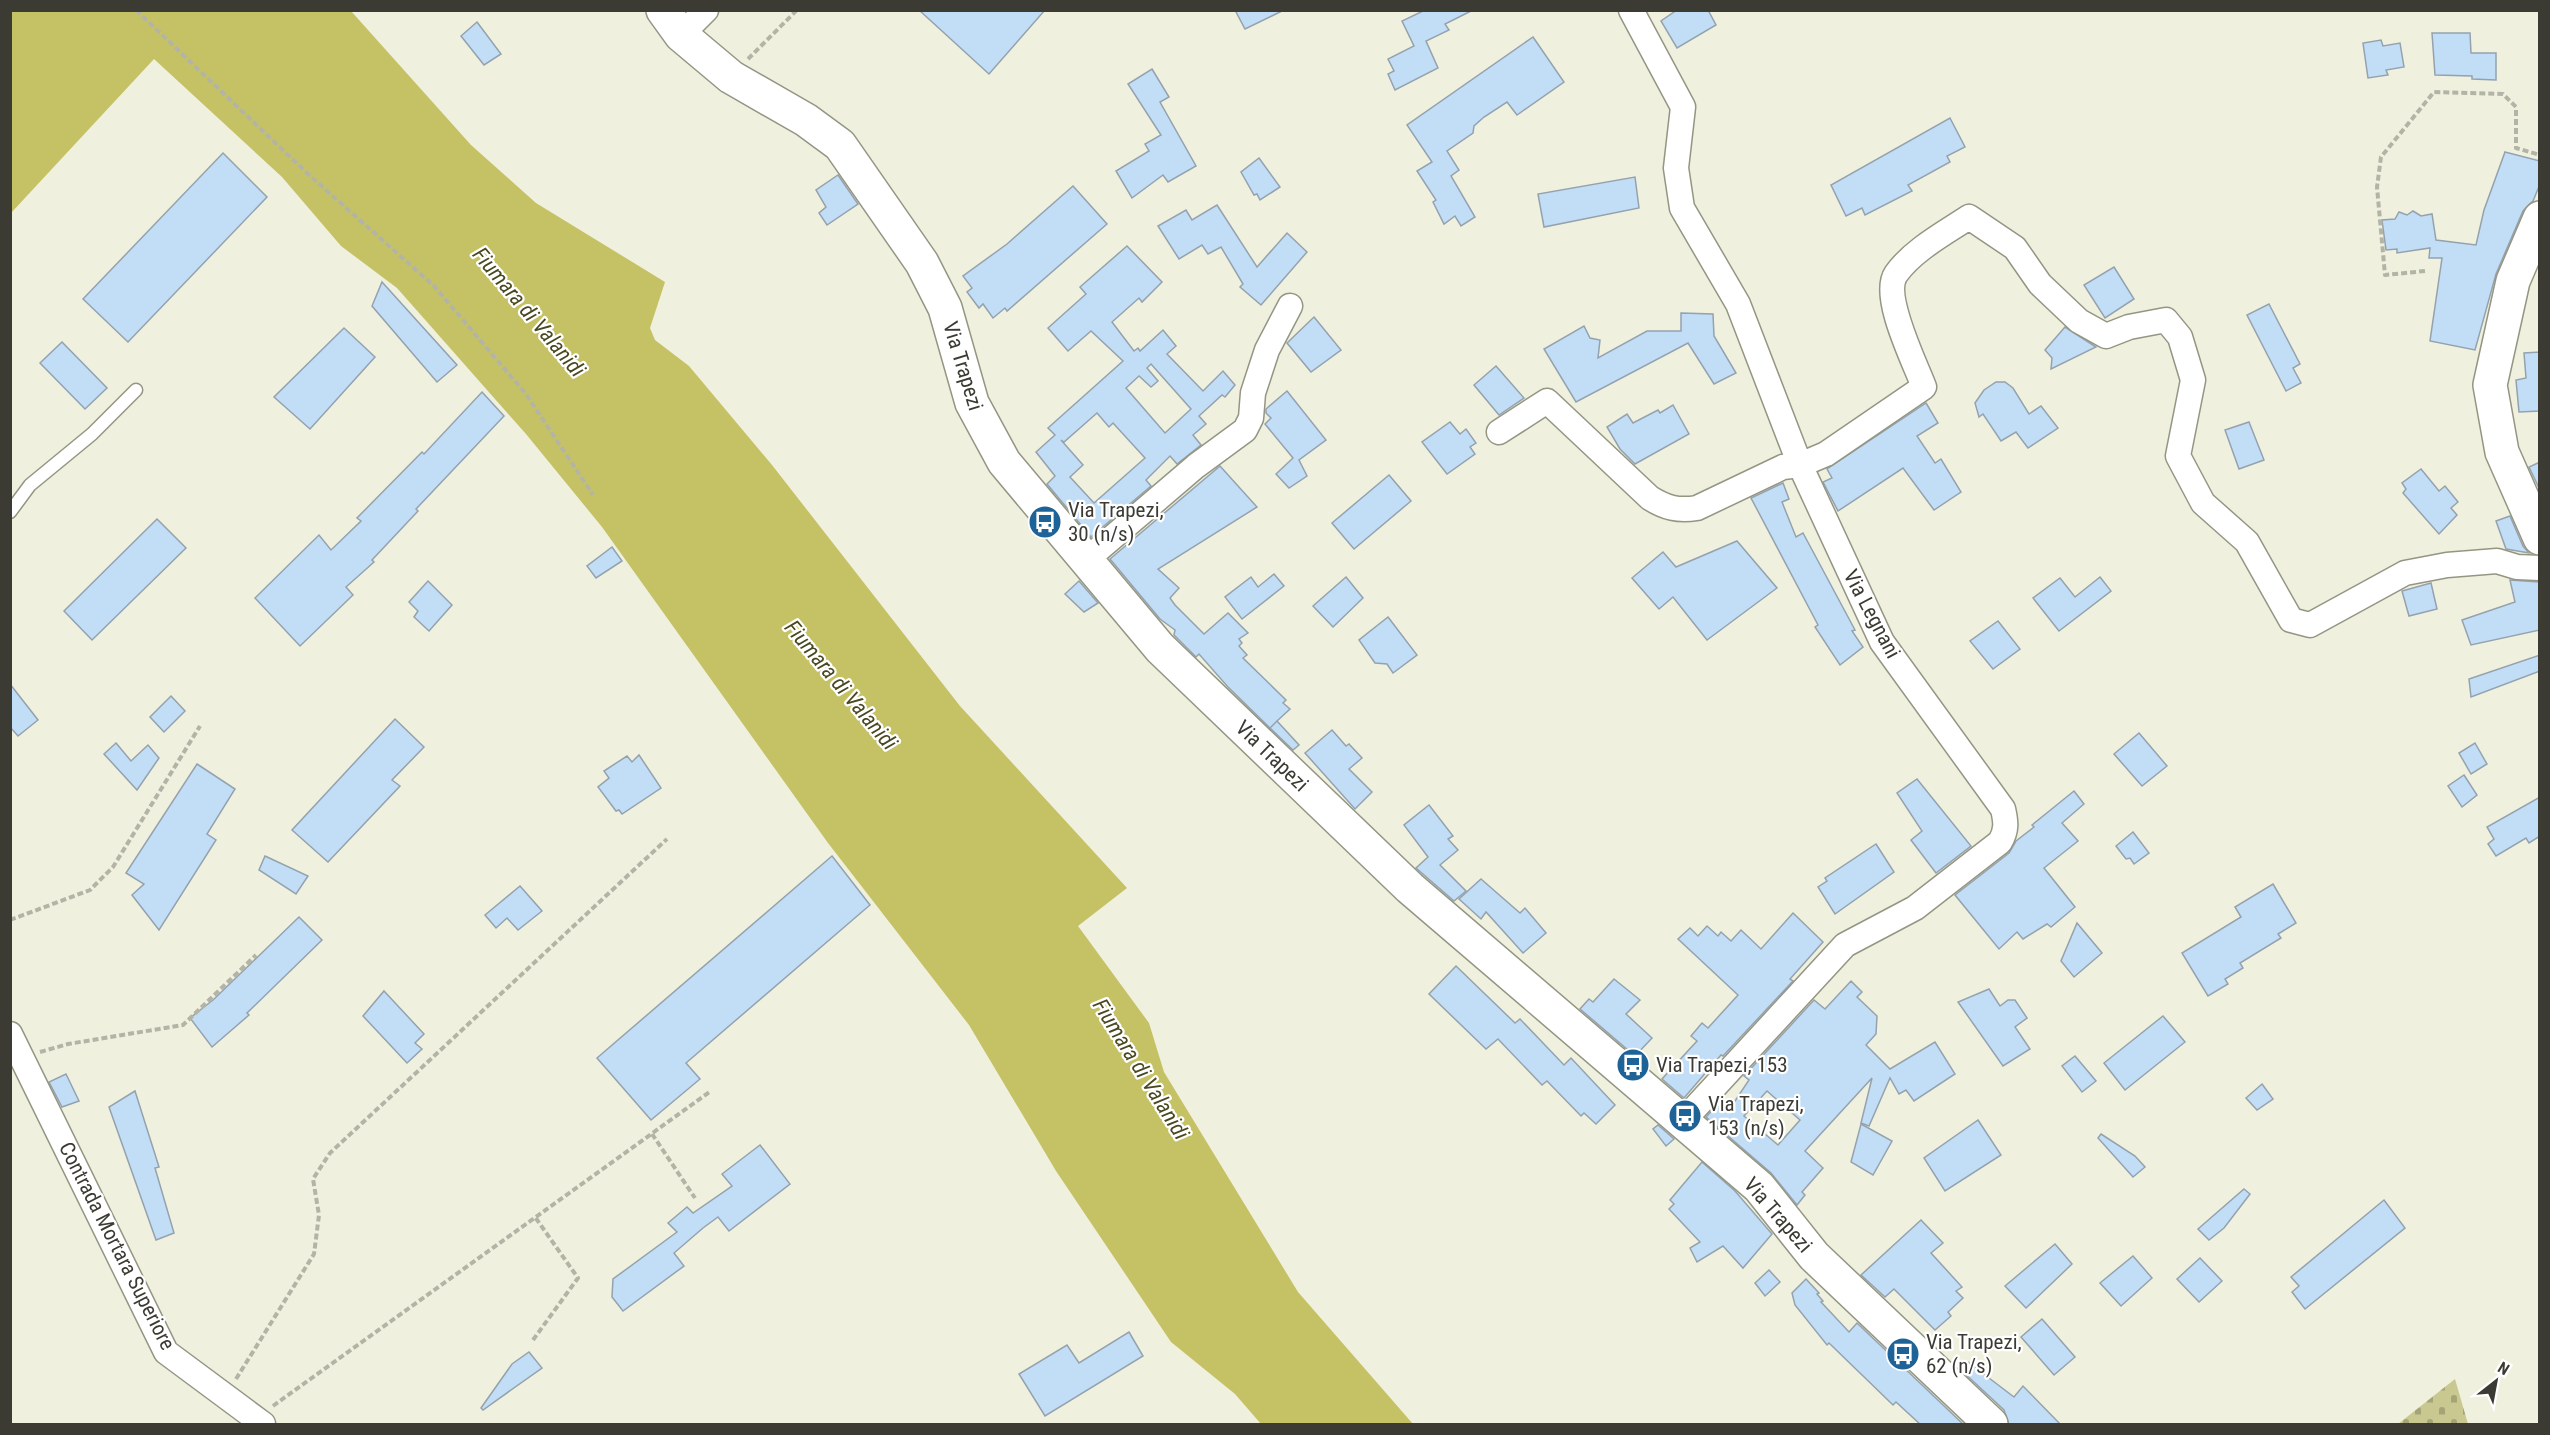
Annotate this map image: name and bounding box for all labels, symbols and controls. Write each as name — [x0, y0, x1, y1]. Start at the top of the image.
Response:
water label: Fiumara di Valanidi — [468, 242, 590, 382]
street label: Via Trapezi — [938, 319, 988, 413]
place label: Via Trapezi, 30 (n/s) — [1068, 498, 1164, 546]
bus stop icon: Via Trapezi, 30 (n/s) — [1027, 504, 1063, 540]
street label: Via Legnani — [1839, 566, 1905, 662]
water label: Fiumara di Valanidi — [780, 615, 902, 755]
street label: Via Trapezi — [1231, 716, 1313, 796]
water label: Fiumara di Valanidi — [1088, 994, 1194, 1144]
bus stop icon: Via Trapezi, 153 — [1615, 1047, 1651, 1083]
place label: Via Trapezi, 153 — [1656, 1053, 1788, 1077]
place label: Via Trapezi, 153 (n/s) — [1708, 1092, 1804, 1140]
bus stop icon: Via Trapezi, 153 (n/s) — [1667, 1098, 1703, 1134]
street label: Contrada Mortara Superiore — [54, 1138, 180, 1354]
street label: Via Trapezi — [1739, 1173, 1817, 1257]
place label: Via Trapezi, 62 (n/s) — [1926, 1330, 2022, 1378]
bus stop icon: Via Trapezi, 62 (n/s) — [1885, 1336, 1921, 1372]
north arrow — [2466, 1351, 2526, 1411]
text: N — [2494, 1358, 2513, 1379]

